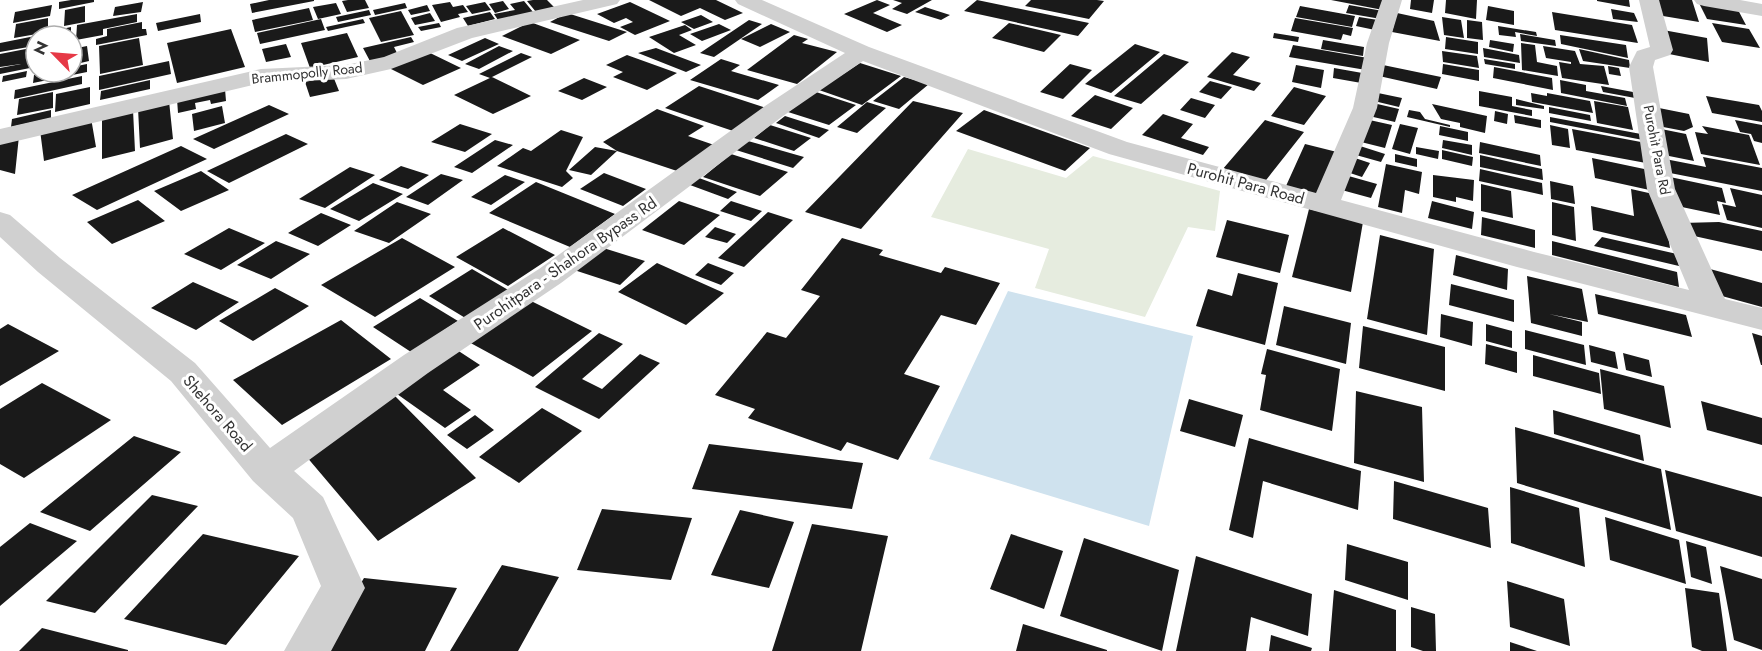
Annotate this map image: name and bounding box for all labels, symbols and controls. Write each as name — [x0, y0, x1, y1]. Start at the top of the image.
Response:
north arrow — [24, 24, 84, 84]
text: N — [28, 37, 54, 58]
street label: Brammopolly Road — [251, 57, 363, 89]
street label: Purohit Para Rd — [1638, 103, 1676, 197]
street label: Purohit Para Road — [1185, 157, 1307, 210]
street label: Purohitpara - Shahora Bypass Rd — [469, 191, 661, 336]
street label: Shehora Road — [178, 370, 257, 457]

